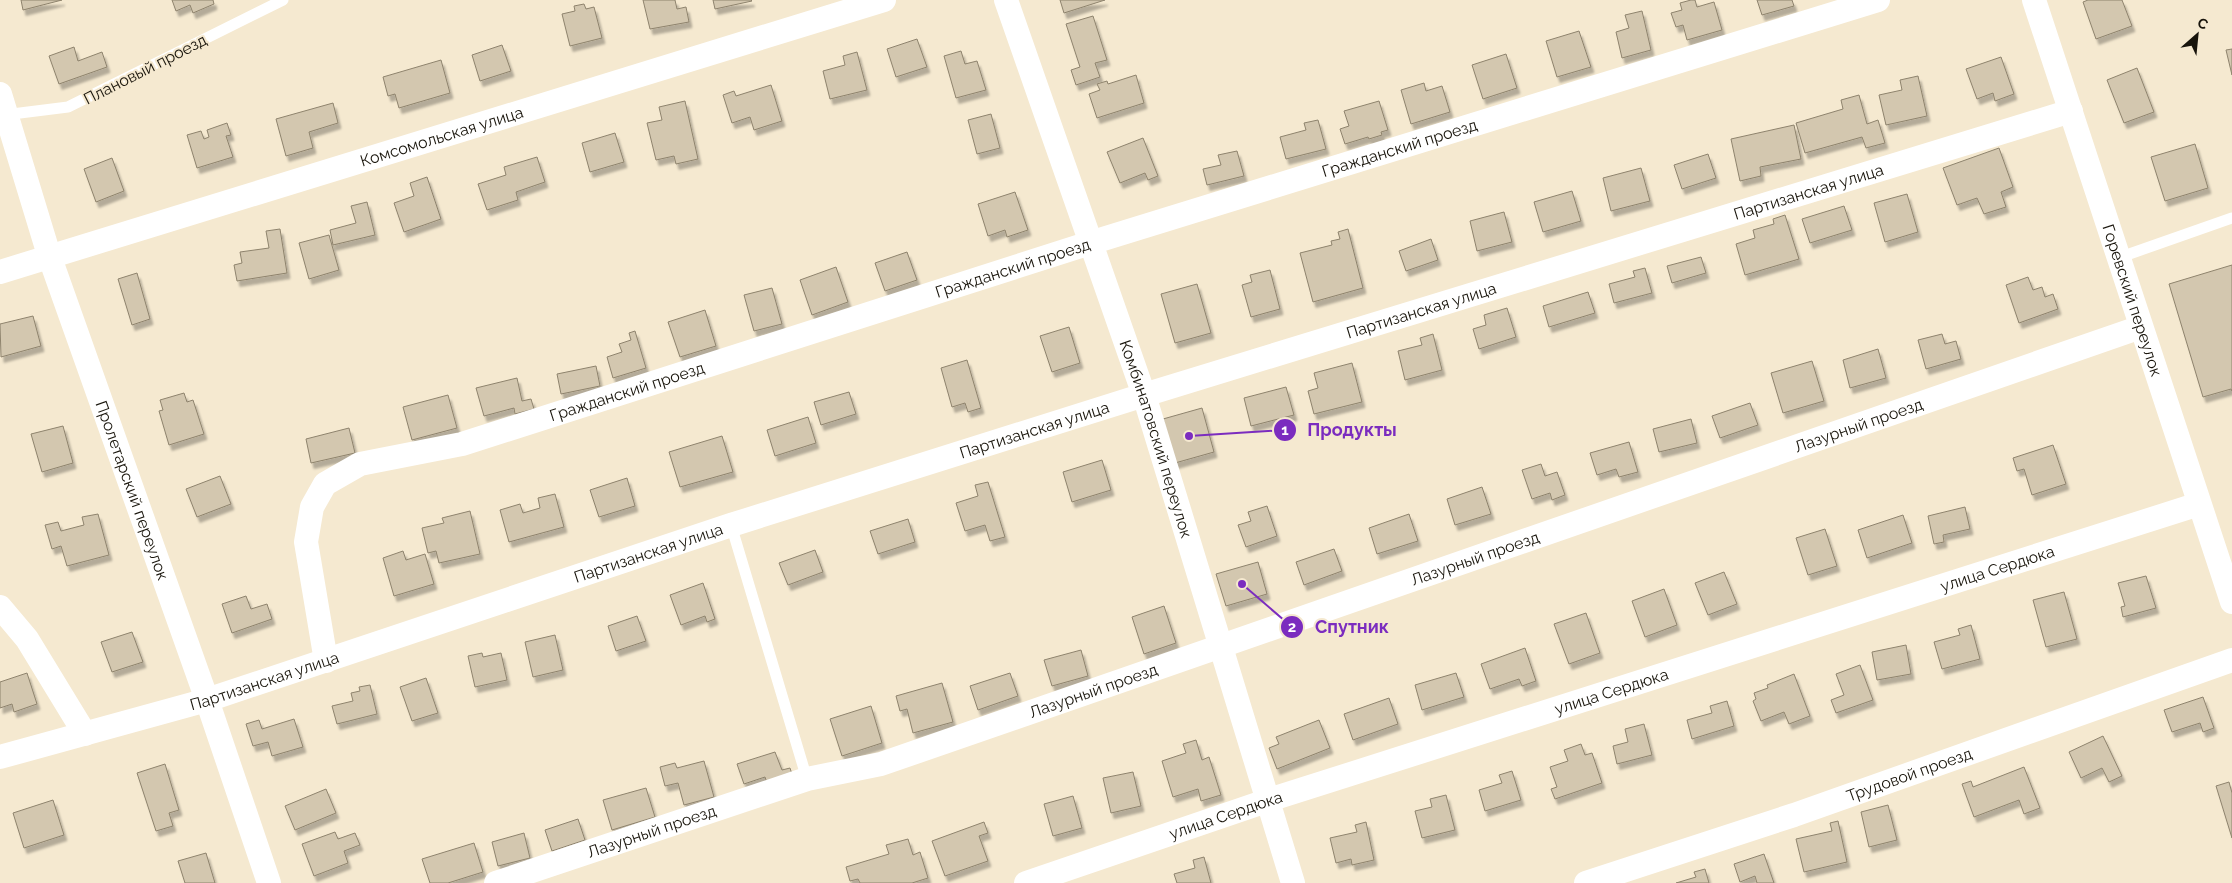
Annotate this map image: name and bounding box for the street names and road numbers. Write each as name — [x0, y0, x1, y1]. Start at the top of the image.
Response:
street label: Плановый проезд — [81, 30, 210, 109]
street label: Комсомольская улица — [358, 103, 525, 171]
street label: Гражданский проезд — [1320, 115, 1480, 181]
street label: Партизанская улица — [1731, 160, 1886, 224]
street label: Горевский переулок — [2098, 222, 2166, 379]
street label: Гражданский проезд — [933, 235, 1093, 302]
street label: Партизанская улица — [1344, 279, 1499, 342]
street label: Комбинатовский переулок — [1115, 337, 1196, 540]
street label: Гражданский проезд — [547, 358, 707, 425]
street label: Лазурный проезд — [1792, 394, 1925, 457]
street label: Пролетарский переулок — [92, 398, 173, 583]
street label: Партизанская улица — [957, 398, 1111, 462]
street label: Партизанская улица — [572, 519, 725, 587]
street label: Лазурный проезд — [1408, 527, 1542, 590]
street label: улица Сердюка — [1938, 542, 2057, 596]
street label: Партизанская улица — [188, 648, 341, 714]
street label: Лазурный проезд — [1027, 660, 1160, 722]
street label: улица Сердюка — [1552, 665, 1671, 719]
street label: Трудовой проезд — [1844, 744, 1975, 806]
street label: улица Сердюка — [1167, 787, 1285, 843]
street label: Лазурный проезд — [585, 801, 719, 862]

